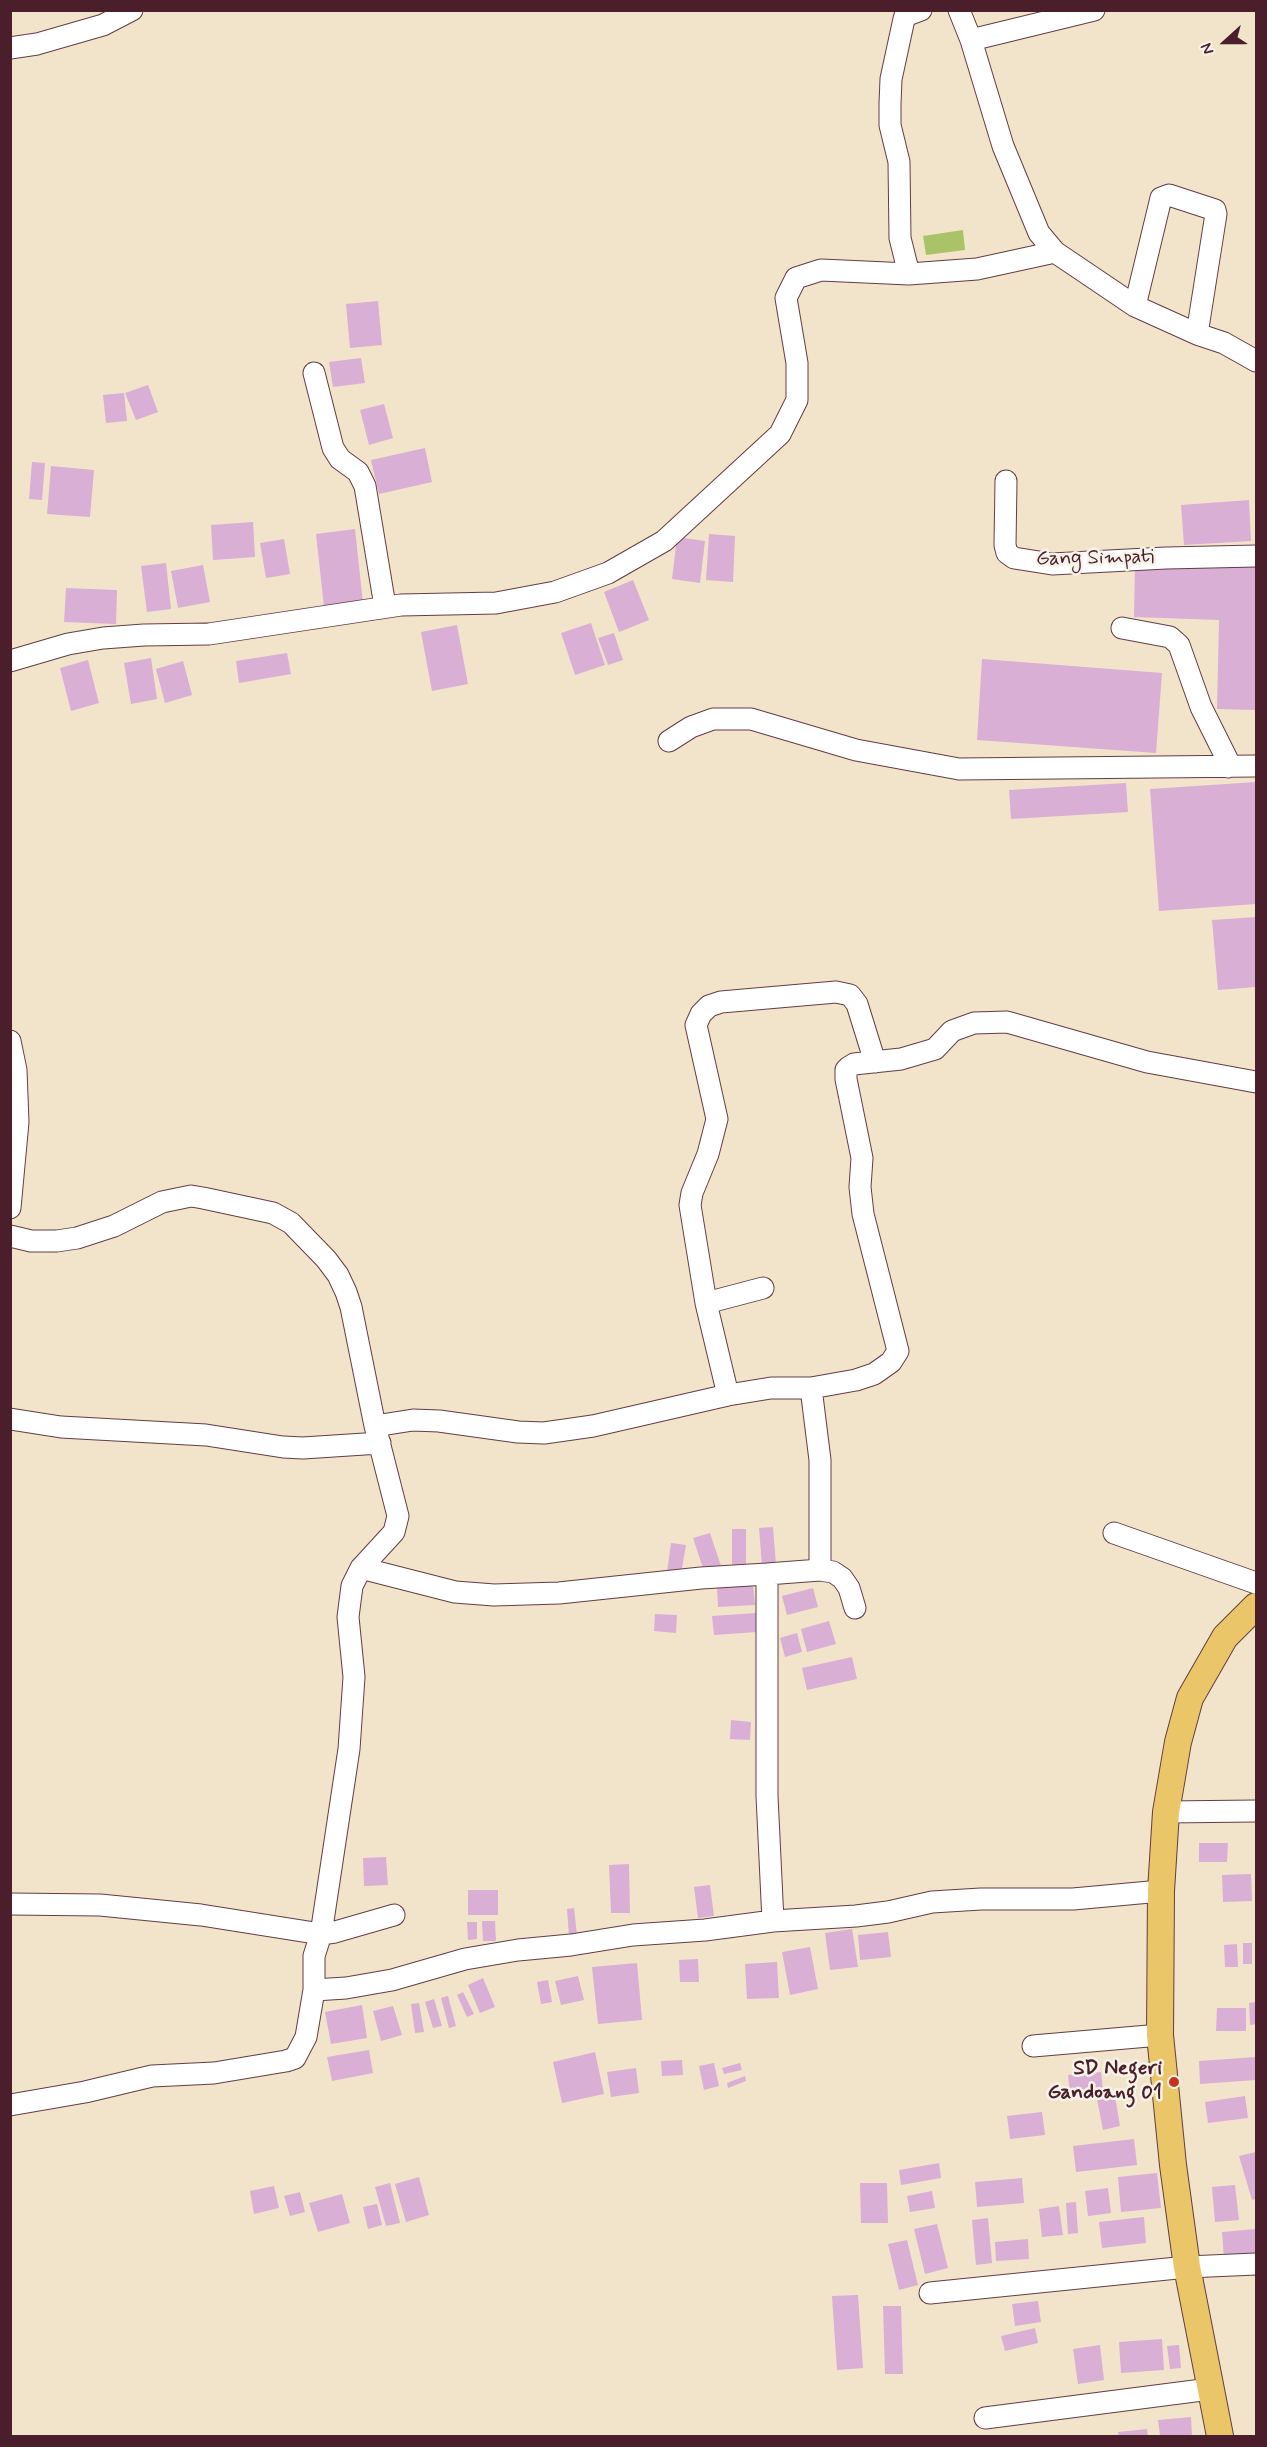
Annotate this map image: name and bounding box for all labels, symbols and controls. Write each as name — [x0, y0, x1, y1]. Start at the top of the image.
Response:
north arrow — [1195, 12, 1255, 72]
text: N — [1196, 40, 1219, 57]
street label: Gang Simpati — [1036, 545, 1154, 573]
place label: SD Negeri Gandoang 01 — [1048, 2057, 1162, 2107]
marker: SD Negeri Gandoang 01 — [1167, 2075, 1181, 2089]

